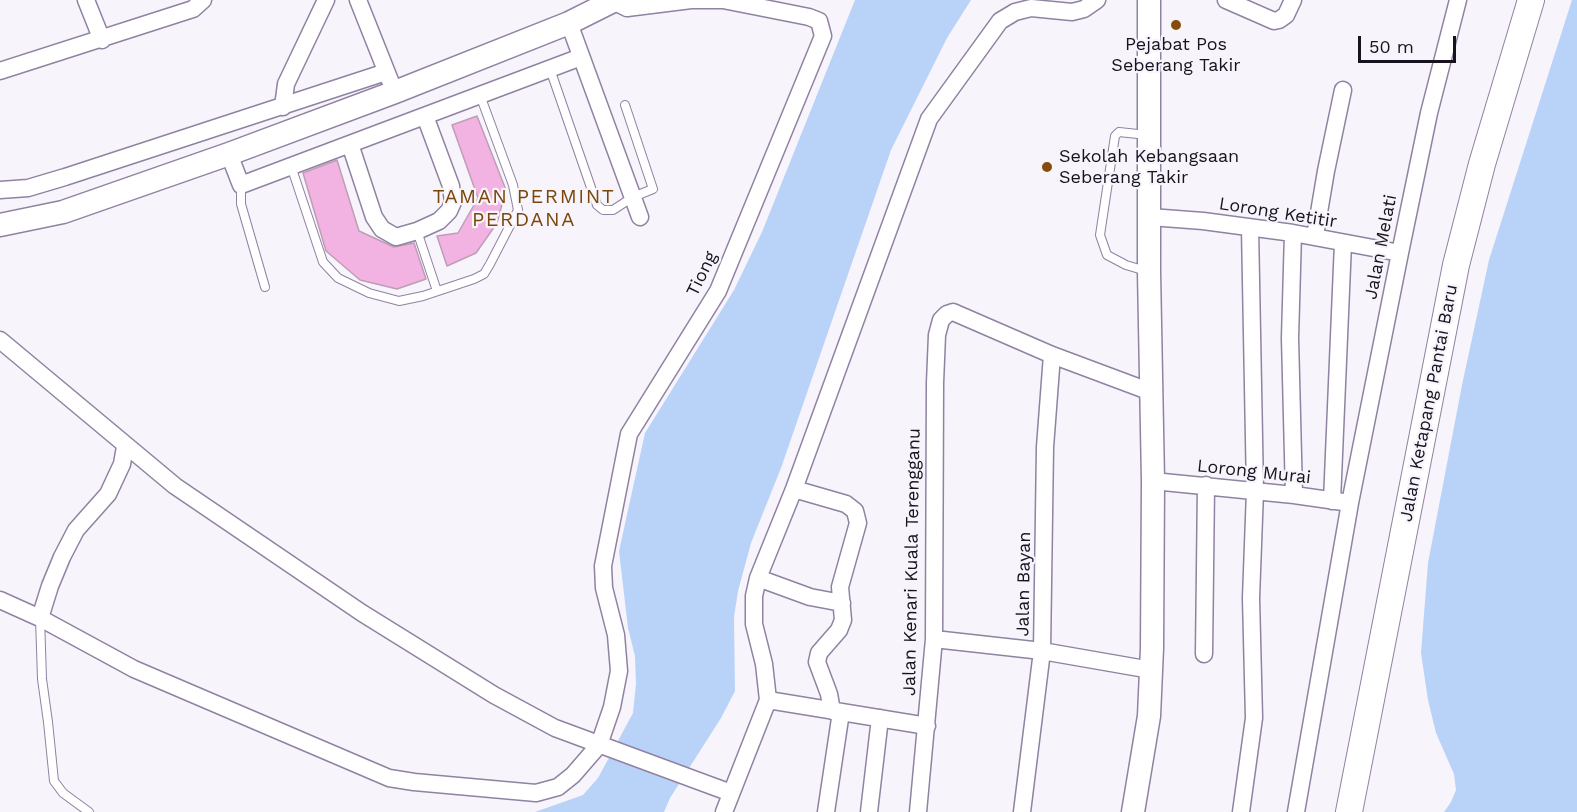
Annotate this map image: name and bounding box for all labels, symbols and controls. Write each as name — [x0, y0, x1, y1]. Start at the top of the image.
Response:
marker: Pejabat Pos Seberang Takir — [1169, 18, 1183, 32]
scale bar — [1361, 24, 1458, 62]
place label: Pejabat Pos Seberang Takir — [1111, 34, 1241, 76]
text: 50 m — [1369, 36, 1414, 57]
place label: Sekolah Kebangsaan Seberang Takir — [1059, 146, 1239, 188]
marker: Sekolah Kebangsaan Seberang Takir — [1040, 160, 1054, 174]
district label: TAMAN PERMINT PERDANA — [433, 185, 615, 232]
street label: Lorong Ketitir — [1217, 193, 1339, 233]
street label: Jalan Melati — [1360, 193, 1402, 301]
street label: Tiong — [682, 248, 722, 300]
street label: Jalan Ketapang Pantai Baru — [1395, 282, 1463, 524]
street label: Jalan Kenari Kuala Terengganu — [899, 428, 925, 696]
street label: Lorong Murai — [1196, 455, 1312, 489]
street label: Jalan Bayan — [1012, 531, 1036, 637]

